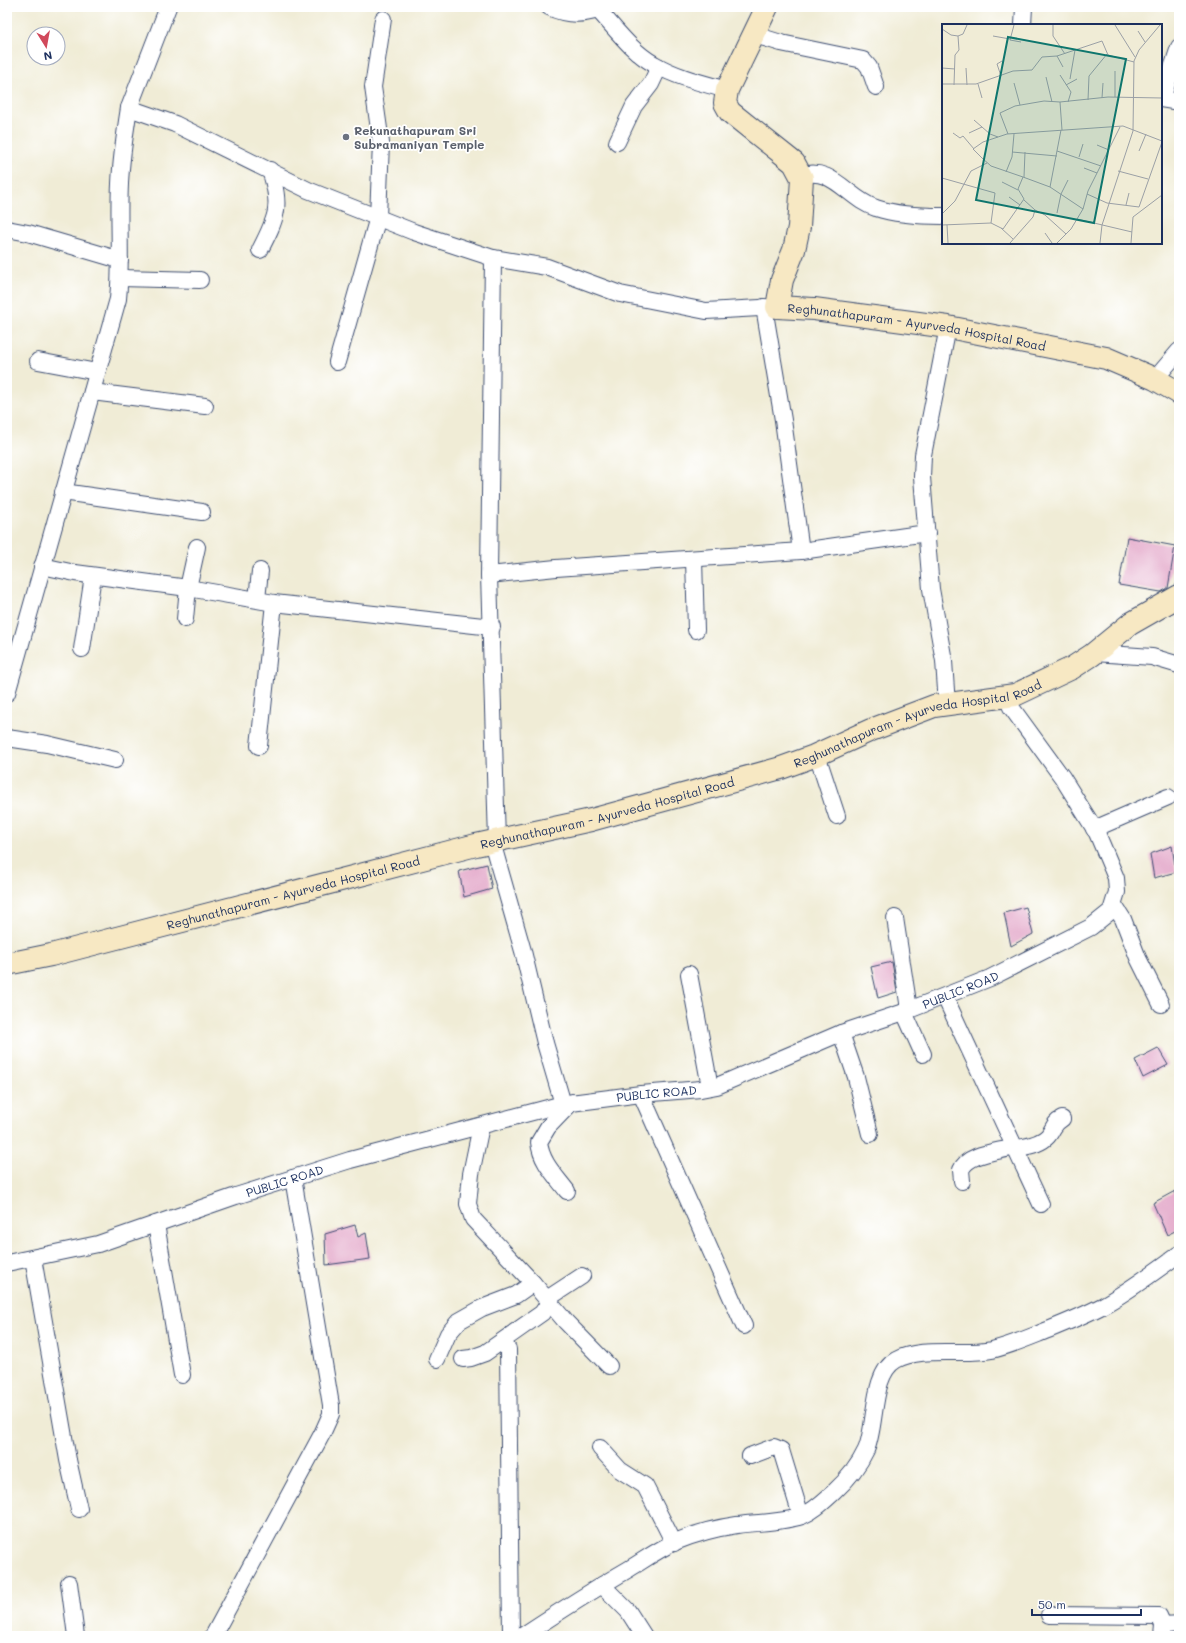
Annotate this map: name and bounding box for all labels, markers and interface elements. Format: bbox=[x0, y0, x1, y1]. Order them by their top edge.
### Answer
inset map bbox=[942, 24, 1162, 244]
north arrow bbox=[26, 26, 66, 66]
text: N bbox=[42, 48, 54, 64]
place label: Rekunathapuram Sri Subramaniyan Temple bbox=[354, 122, 484, 152]
marker: Rekunathapuram Sri Subramaniyan Temple bbox=[341, 132, 351, 142]
street label: Reghunathapuram - Ayurveda Hospital Road bbox=[787, 300, 1048, 354]
street label: Reghunathapuram - Ayurveda Hospital Road bbox=[791, 676, 1044, 771]
street label: Reghunathapuram - Ayurveda Hospital Road bbox=[479, 773, 736, 852]
street label: Reghunathapuram - Ayurveda Hospital Road bbox=[165, 852, 422, 933]
street label: PUBLIC ROAD bbox=[920, 967, 1001, 1012]
street label: PUBLIC ROAD bbox=[615, 1081, 697, 1105]
street label: PUBLIC ROAD bbox=[244, 1161, 325, 1200]
scale bar bbox=[1032, 1591, 1141, 1617]
text: 50 m bbox=[1038, 1596, 1066, 1612]

